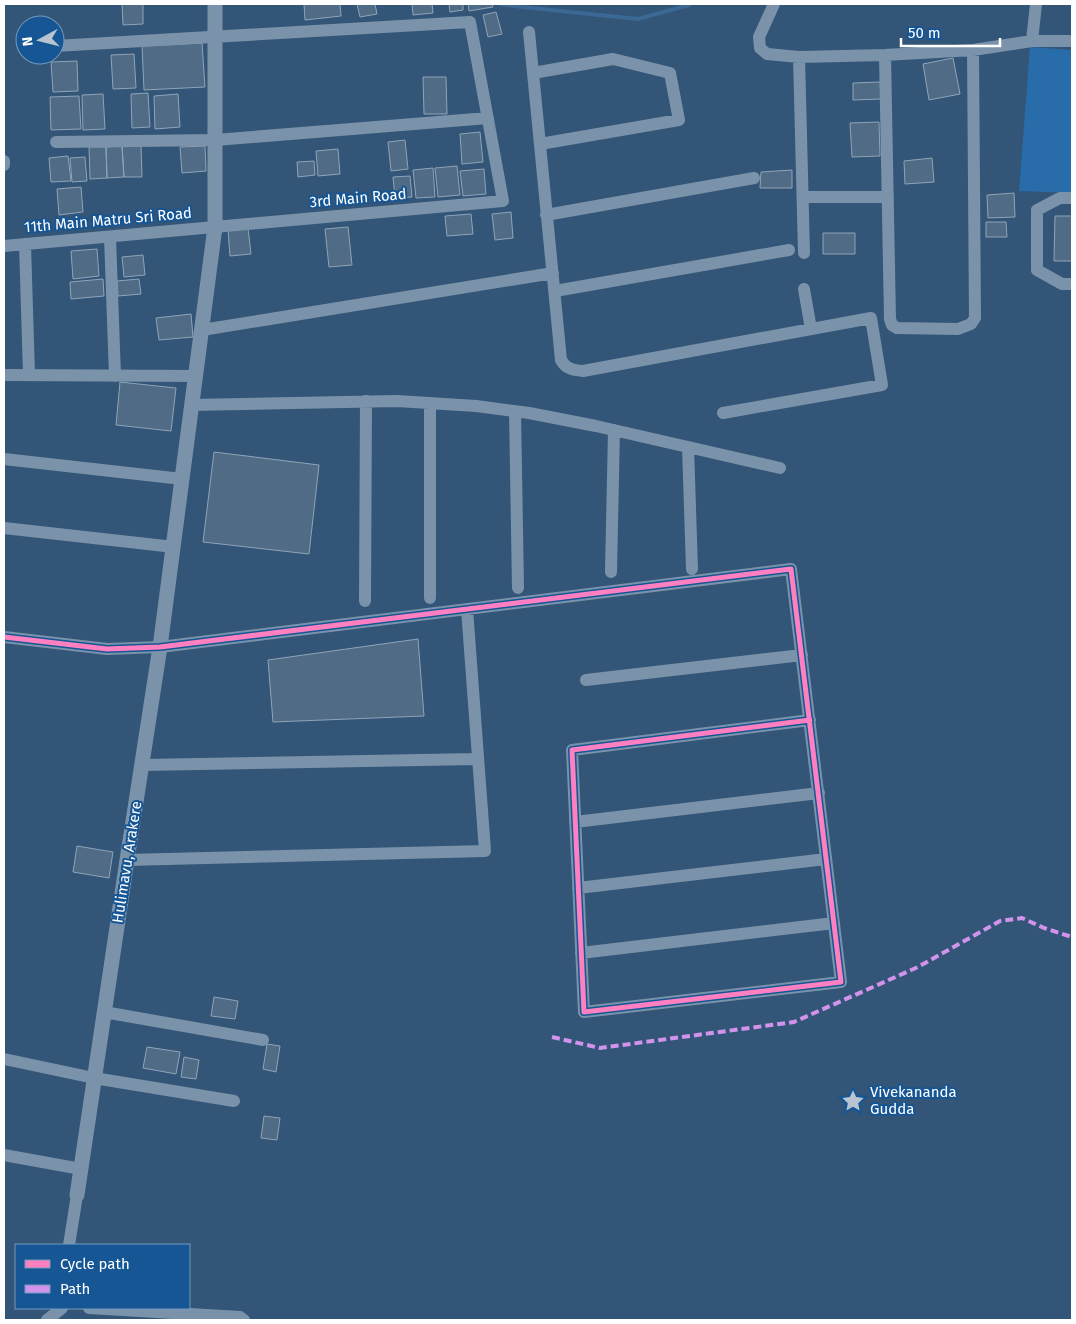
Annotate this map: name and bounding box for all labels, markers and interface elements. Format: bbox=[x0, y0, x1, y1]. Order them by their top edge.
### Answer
north arrow bbox=[15, 15, 65, 65]
scale bar bbox=[901, 15, 1000, 47]
text: 50 m bbox=[908, 24, 941, 42]
text: N bbox=[19, 36, 37, 47]
street label: 3rd Main Road bbox=[309, 185, 407, 211]
street label: 11th Main Matru Sri Road bbox=[23, 204, 193, 236]
street label: Hulimavu, Arakere bbox=[108, 800, 146, 924]
place label: Vivekananda Gudda bbox=[870, 1083, 957, 1118]
place icon: Vivekananda Gudda bbox=[840, 1088, 866, 1114]
legend bbox=[15, 1244, 190, 1309]
text: Cycle path bbox=[60, 1255, 130, 1273]
text: Path bbox=[60, 1280, 90, 1298]

